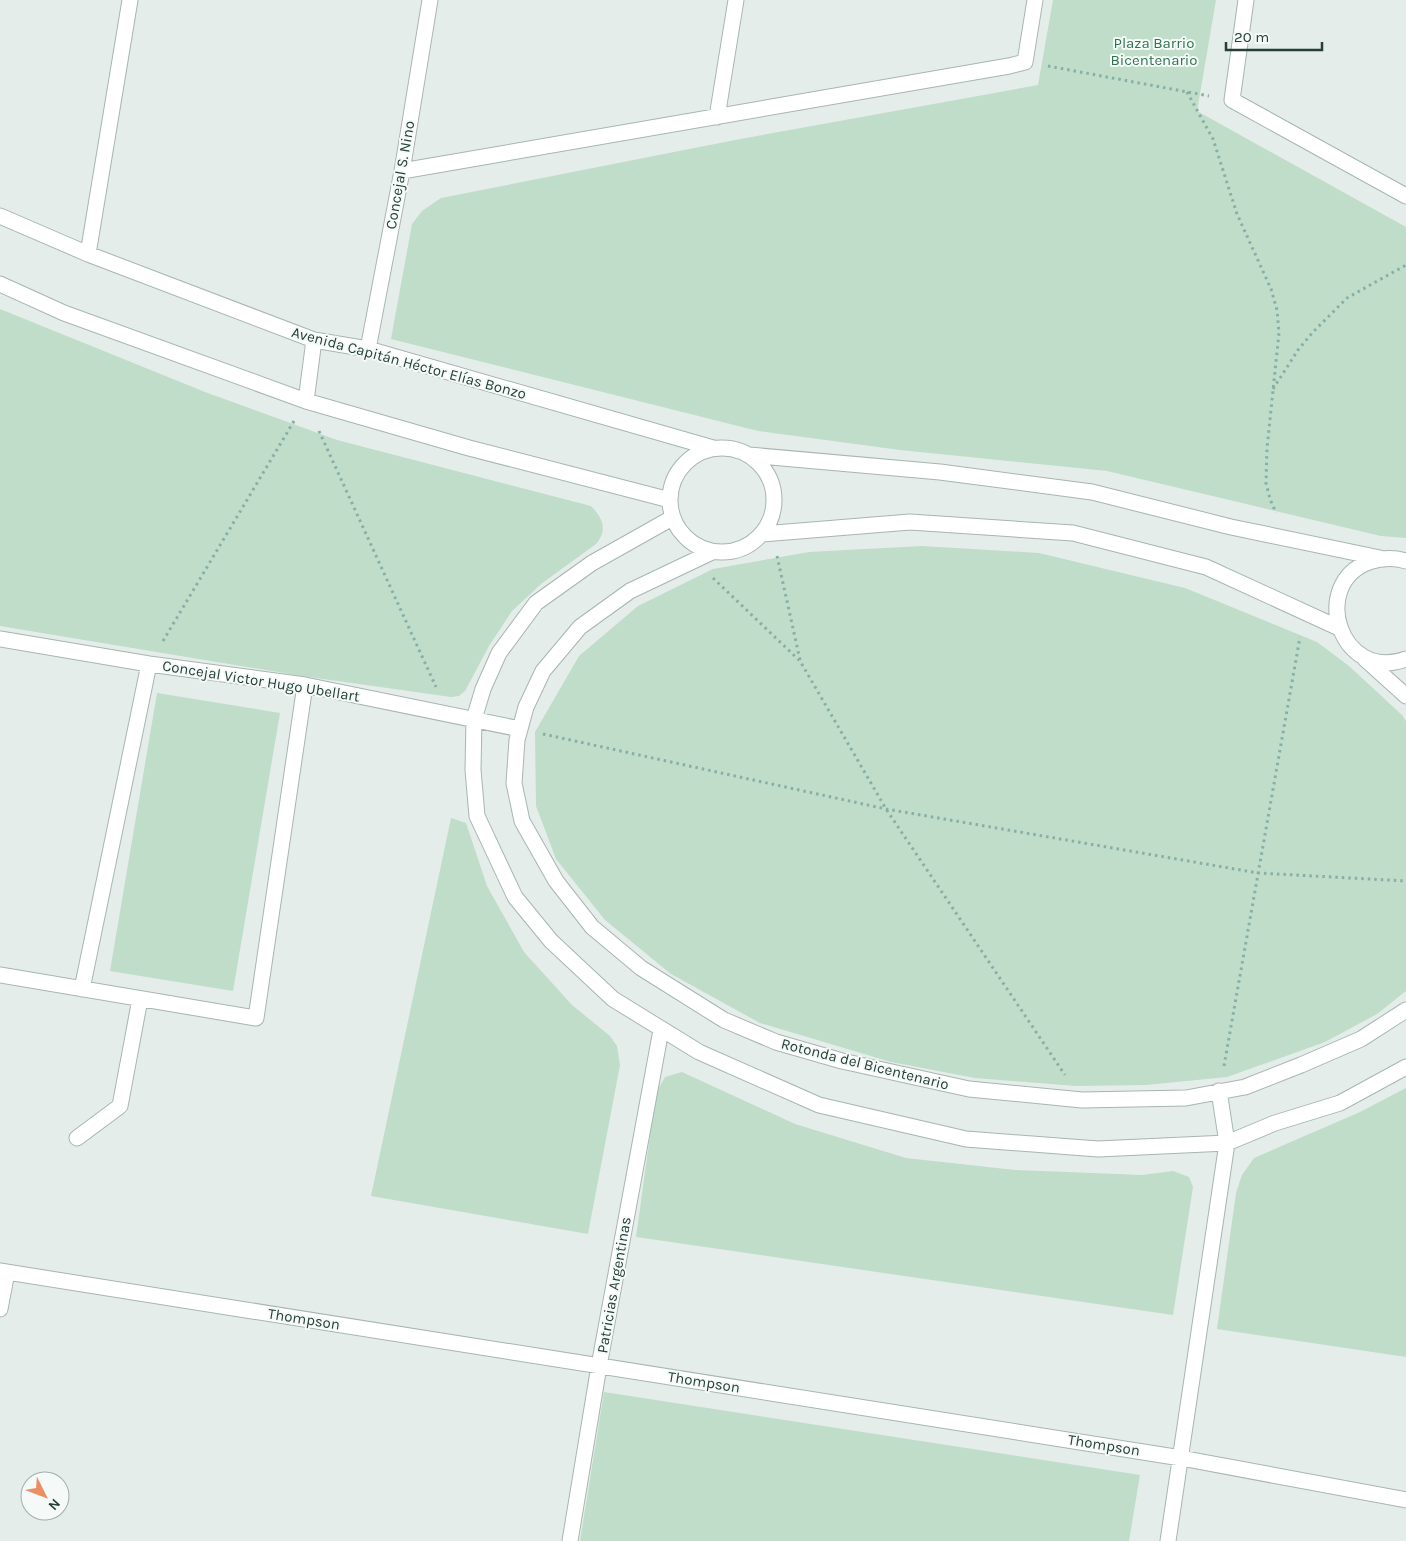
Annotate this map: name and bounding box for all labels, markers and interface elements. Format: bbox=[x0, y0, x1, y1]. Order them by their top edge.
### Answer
scale bar bbox=[1226, 20, 1322, 52]
text: 20 m bbox=[1234, 28, 1269, 46]
park label: Plaza Barrio Bicentenario bbox=[1110, 34, 1198, 69]
street label: Concejal S. Nino bbox=[382, 119, 418, 231]
street label: Avenida Capitán Héctor Elías Bonzo bbox=[290, 323, 528, 403]
street label: Concejal Victor Hugo Ubellart bbox=[161, 657, 361, 706]
street label: Rotonda del Bicentenario bbox=[779, 1034, 951, 1094]
street label: Patricias Argentinas bbox=[593, 1215, 635, 1355]
street label: Thompson bbox=[267, 1304, 341, 1334]
street label: Thompson bbox=[667, 1367, 741, 1397]
street label: Thompson bbox=[1067, 1430, 1141, 1460]
north arrow bbox=[20, 1471, 70, 1521]
text: N bbox=[45, 1495, 64, 1514]

